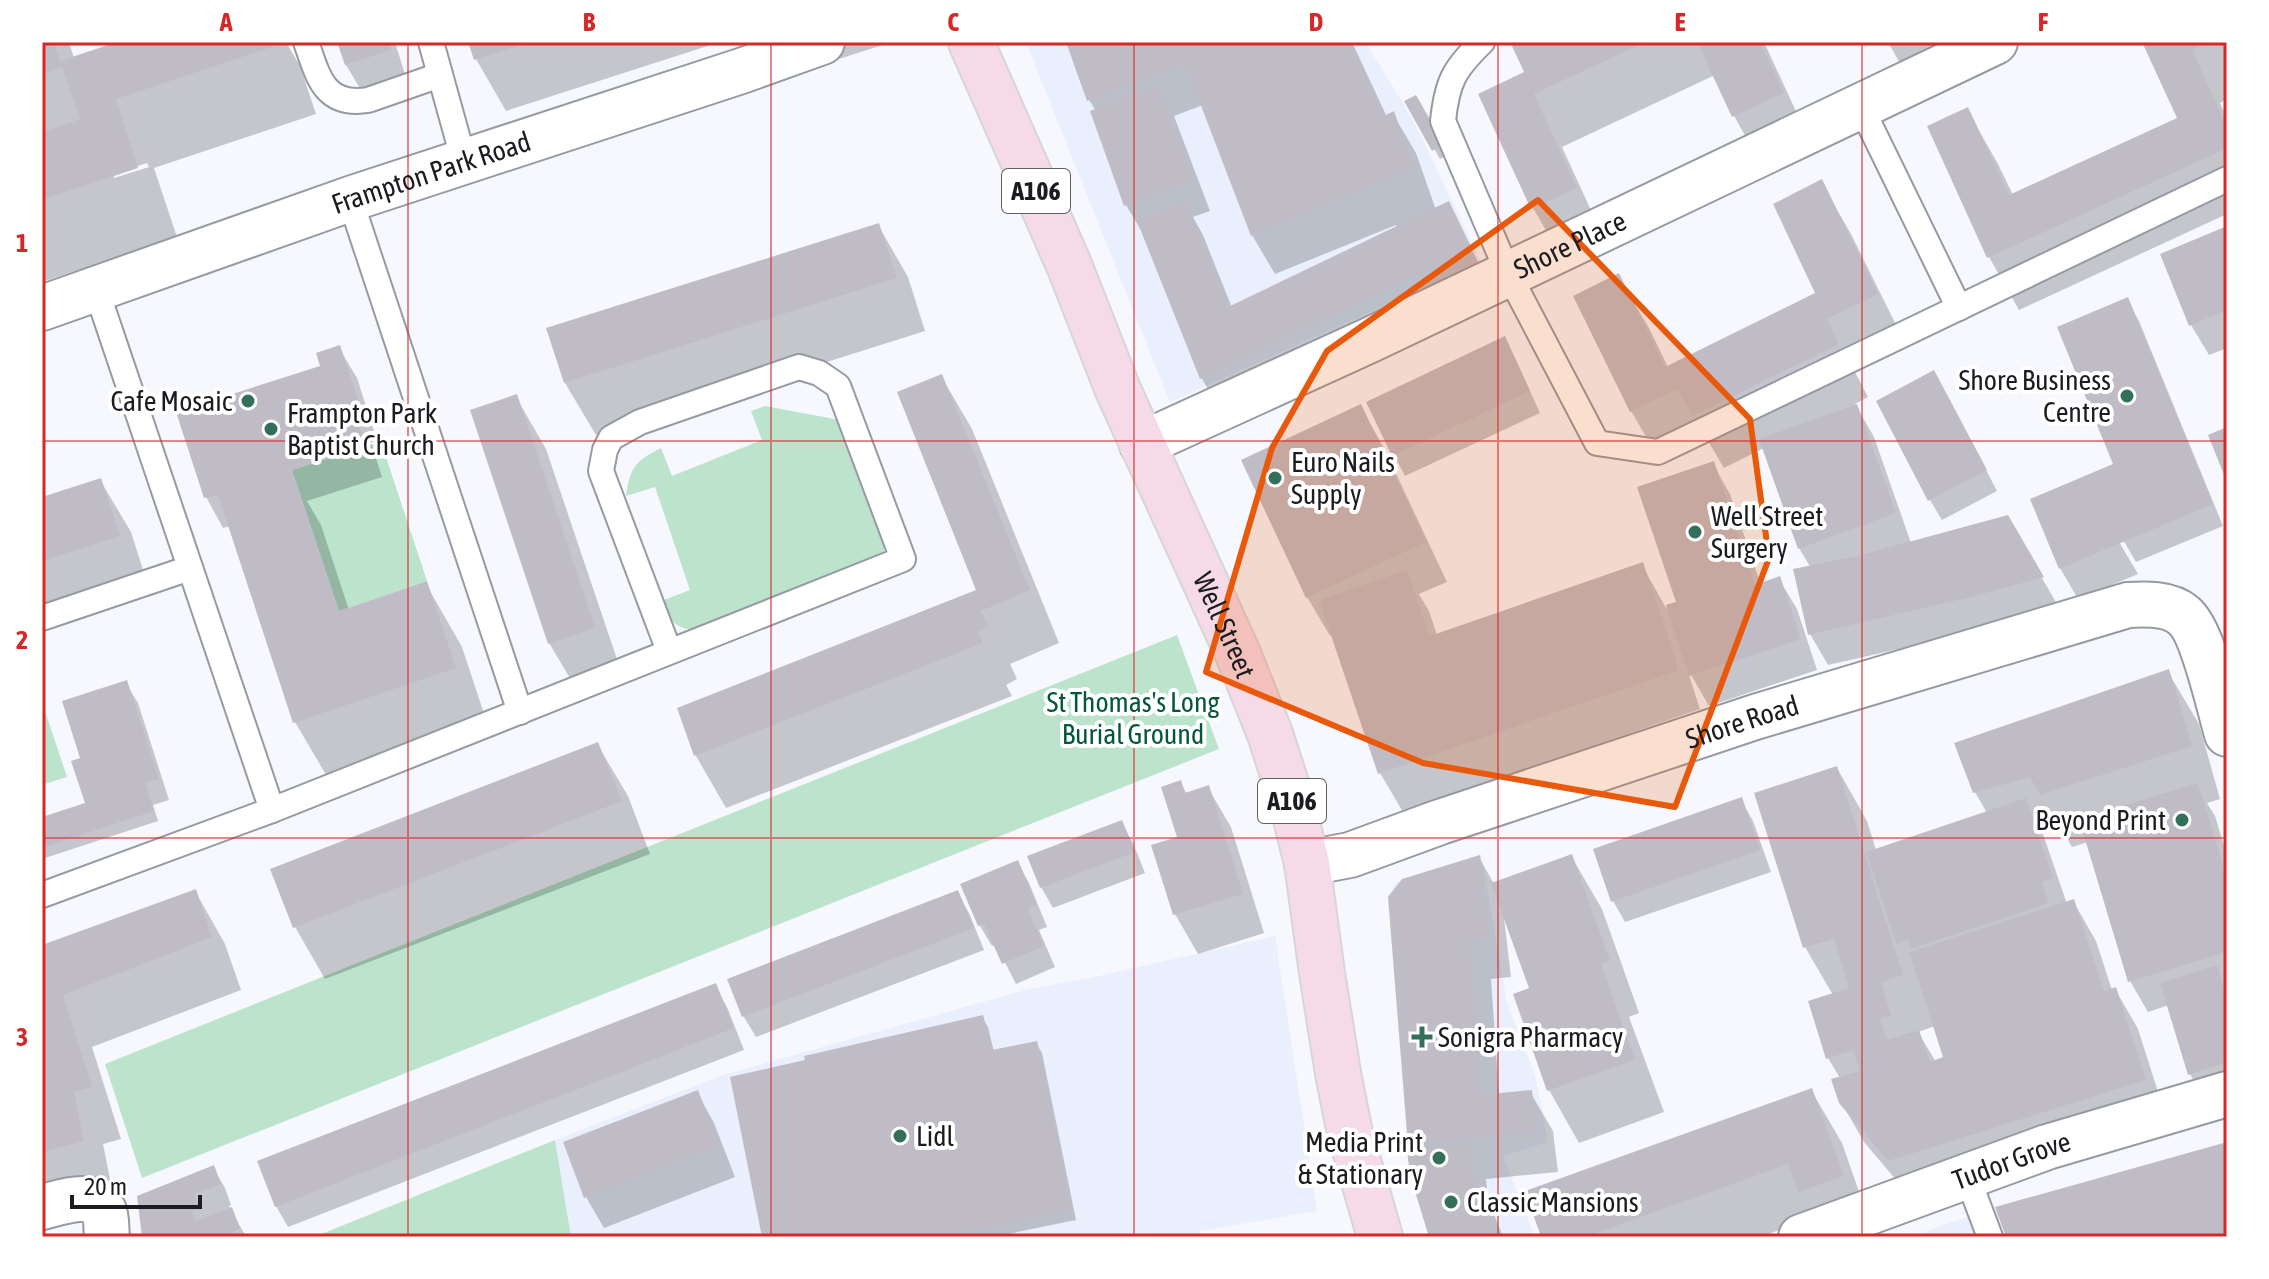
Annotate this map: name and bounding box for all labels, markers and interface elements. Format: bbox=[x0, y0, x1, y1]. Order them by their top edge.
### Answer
text: A bbox=[219, 7, 233, 37]
text: B bbox=[583, 7, 596, 37]
text: C bbox=[947, 7, 959, 37]
text: D bbox=[1309, 7, 1323, 37]
text: E bbox=[1674, 7, 1686, 37]
text: F bbox=[2038, 7, 2049, 37]
street label: Frampton Park Road bbox=[327, 125, 535, 220]
road number: A106 bbox=[1002, 169, 1070, 213]
street label: Shore Place bbox=[1509, 204, 1631, 285]
text: 1 bbox=[16, 228, 28, 258]
place label: Shore Business Centre bbox=[1959, 364, 2111, 428]
place label: Cafe Mosaic bbox=[110, 385, 233, 417]
marker: Shore Business Centre bbox=[2118, 387, 2136, 405]
marker: Cafe Mosaic bbox=[239, 392, 257, 410]
place label: Frampton Park Baptist Church bbox=[287, 397, 437, 461]
marker: Frampton Park Baptist Church bbox=[262, 420, 280, 438]
place label: Euro Nails Supply bbox=[1291, 446, 1395, 510]
marker: Euro Nails Supply bbox=[1266, 469, 1284, 487]
place label: Well Street Surgery bbox=[1711, 500, 1823, 564]
marker: Well Street Surgery bbox=[1686, 523, 1704, 541]
street label: Well Street bbox=[1187, 567, 1262, 683]
text: 2 bbox=[16, 625, 28, 655]
park label: St Thomas's Long Burial Ground bbox=[1046, 686, 1220, 750]
street label: Shore Road bbox=[1682, 689, 1803, 755]
road number: A106 bbox=[1258, 779, 1326, 823]
place label: Beyond Print bbox=[2035, 804, 2166, 836]
marker: Beyond Print bbox=[2173, 811, 2191, 829]
place label: Sonigra Pharmacy bbox=[1438, 1021, 1623, 1053]
text: 3 bbox=[16, 1022, 28, 1052]
marker: Sonigra Pharmacy bbox=[1413, 1028, 1431, 1046]
place label: Lidl bbox=[916, 1120, 955, 1152]
street label: Tudor Grove bbox=[1948, 1125, 2074, 1196]
place label: Media Print & Stationary bbox=[1298, 1126, 1423, 1190]
marker: Lidl bbox=[891, 1127, 909, 1145]
marker: Media Print & Stationary bbox=[1430, 1149, 1448, 1167]
scale bar bbox=[72, 1159, 200, 1209]
text: 20 m bbox=[84, 1173, 127, 1200]
place label: Classic Mansions bbox=[1467, 1186, 1639, 1218]
marker: Classic Mansions bbox=[1442, 1193, 1460, 1211]

